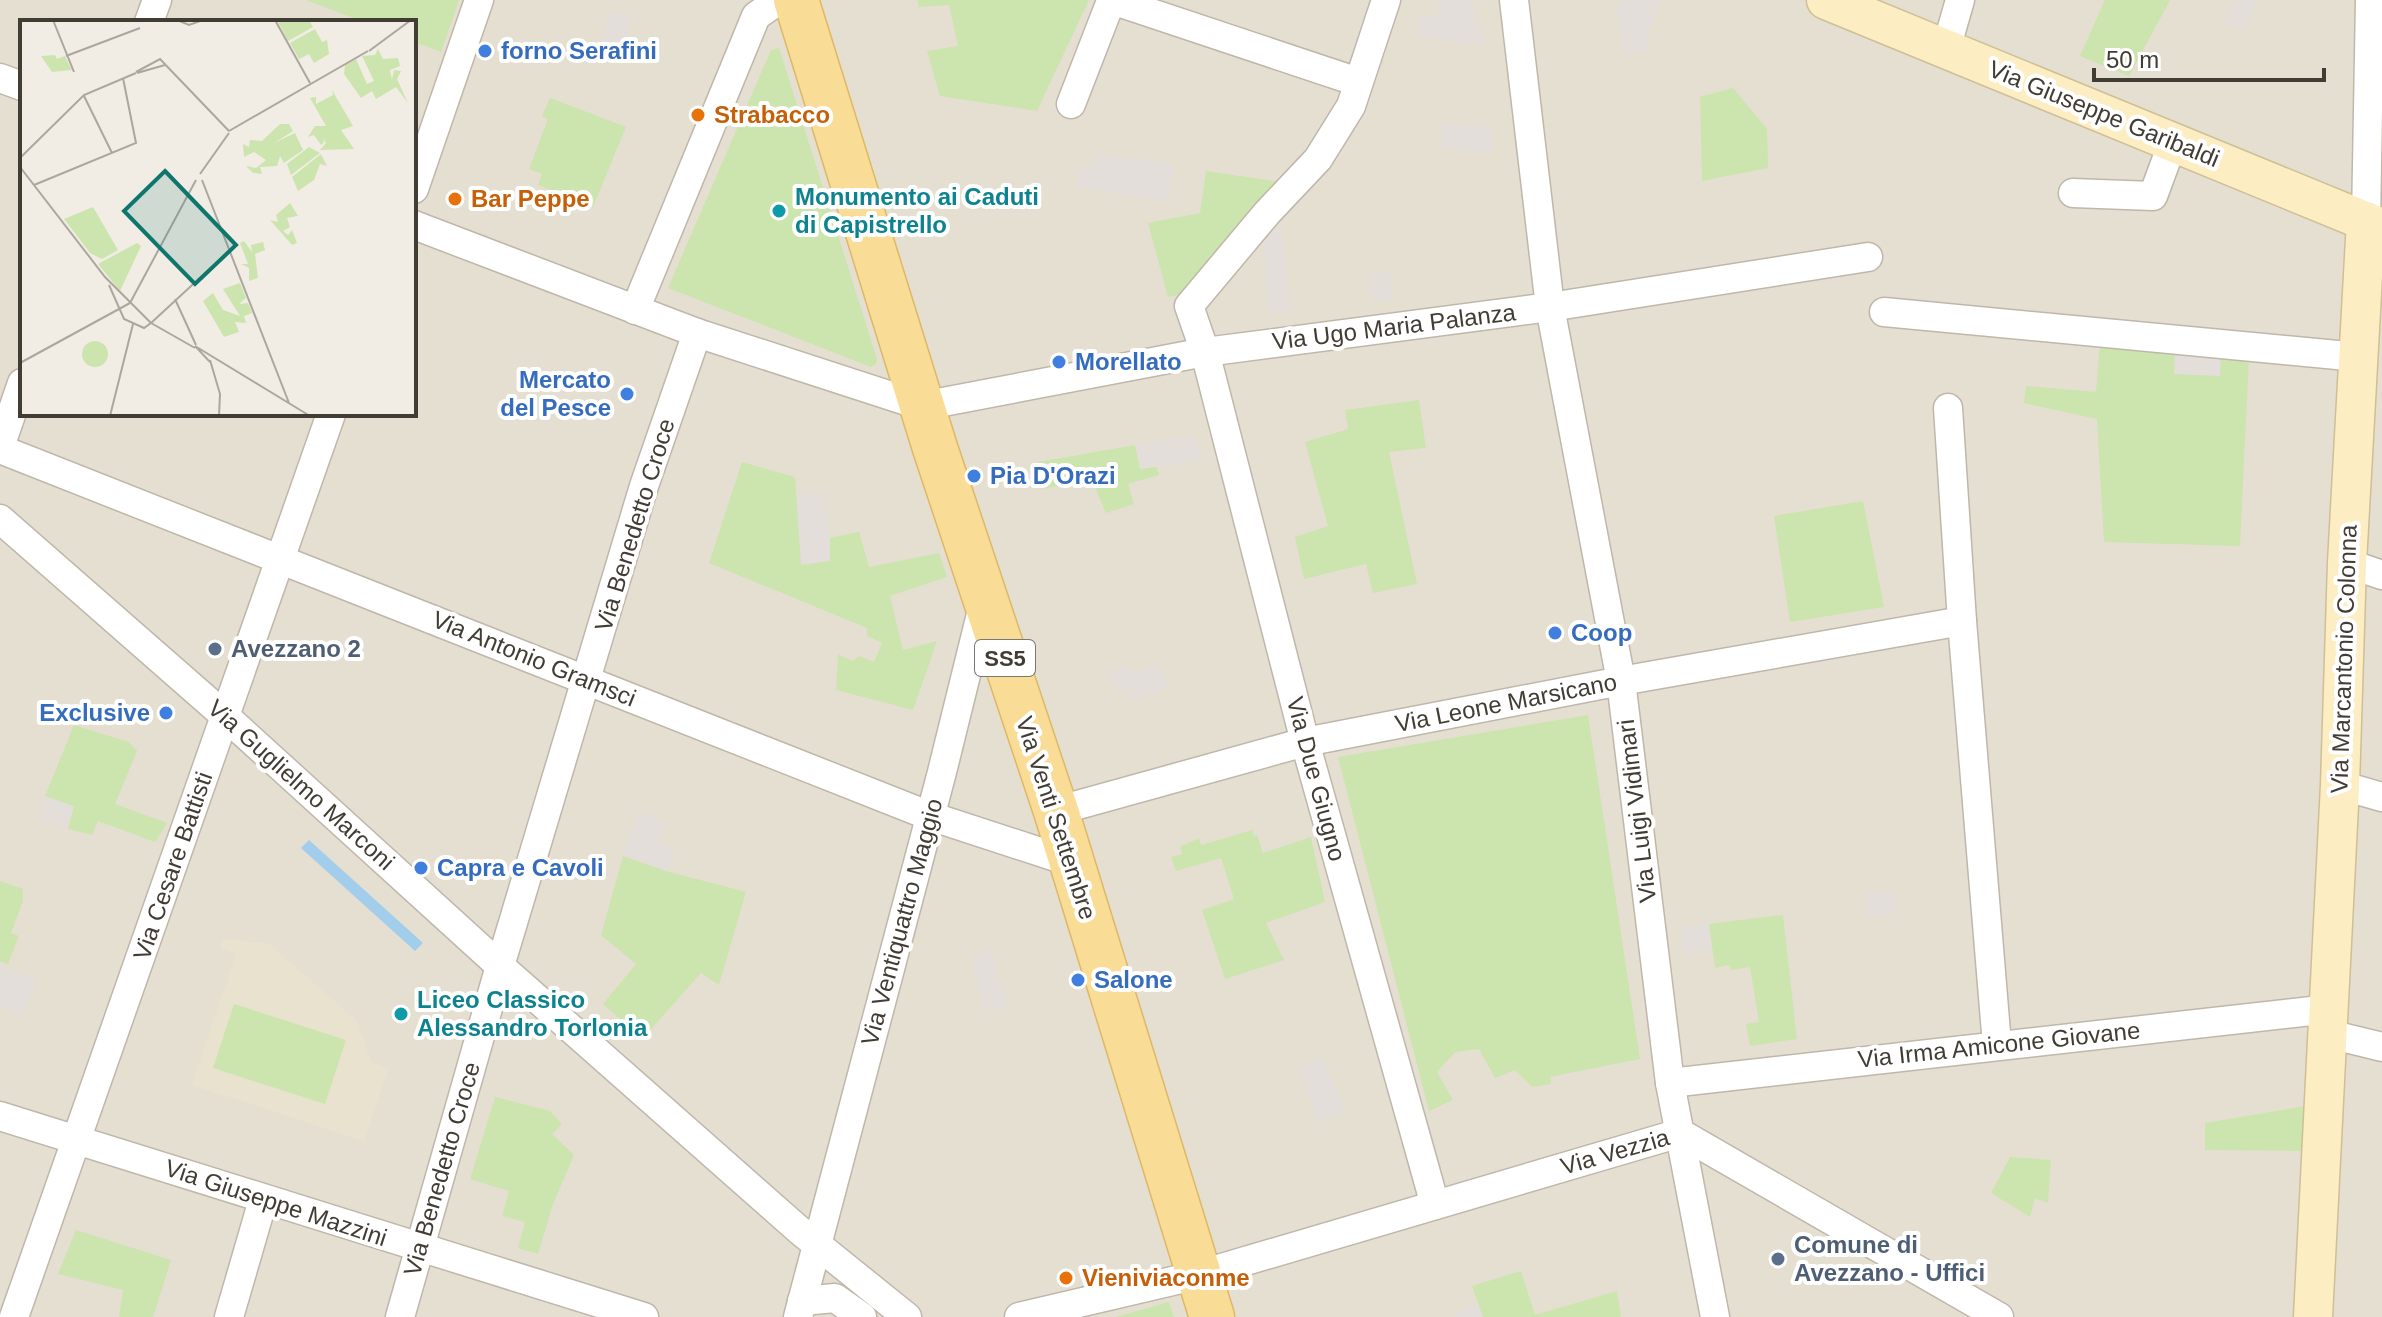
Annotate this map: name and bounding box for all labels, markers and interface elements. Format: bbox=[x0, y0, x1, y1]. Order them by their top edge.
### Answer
inset map bbox=[20, 20, 416, 416]
scale bar bbox=[2094, 32, 2324, 82]
place label: forno Serafini bbox=[501, 37, 657, 64]
marker: forno Serafini bbox=[476, 42, 494, 60]
text: 50 m bbox=[2106, 46, 2159, 73]
street label: Via Giuseppe Garibaldi bbox=[1985, 55, 2223, 172]
place label: Strabacco bbox=[714, 101, 830, 128]
marker: Strabacco bbox=[689, 106, 707, 124]
place label: Monumento ai Caduti di Capistrello bbox=[795, 183, 1039, 238]
place label: Bar Peppe bbox=[471, 185, 590, 212]
marker: Bar Peppe bbox=[446, 190, 464, 208]
marker: Monumento ai Caduti di Capistrello bbox=[770, 202, 788, 220]
street label: Via Ugo Maria Palanza bbox=[1271, 298, 1518, 355]
place label: Morellato bbox=[1075, 348, 1182, 375]
marker: Morellato bbox=[1050, 353, 1068, 371]
place label: Mercato del Pesce bbox=[500, 366, 611, 421]
marker: Mercato del Pesce bbox=[618, 385, 636, 403]
street label: Via Benedetto Croce bbox=[589, 415, 680, 634]
place label: Pia D'Orazi bbox=[990, 462, 1116, 489]
marker: Pia D'Orazi bbox=[965, 467, 983, 485]
street label: Via Marcantonio Colonna bbox=[2325, 523, 2362, 794]
street label: Via Antonio Gramsci bbox=[429, 605, 640, 712]
place label: Coop bbox=[1571, 619, 1632, 646]
marker: Coop bbox=[1546, 624, 1564, 642]
place label: Avezzano 2 bbox=[231, 635, 361, 662]
marker: Avezzano 2 bbox=[206, 640, 224, 658]
road number: SS5 bbox=[975, 640, 1035, 676]
street label: Via Leone Marsicano bbox=[1393, 668, 1619, 737]
street label: Via Guglielmo Marconi bbox=[203, 694, 400, 875]
street label: Via Due Giugno bbox=[1282, 694, 1351, 864]
place label: Exclusive bbox=[39, 699, 150, 726]
marker: Exclusive bbox=[157, 704, 175, 722]
street label: Via Venti Settembre bbox=[1011, 713, 1102, 923]
street label: Via Luigi Vidimari bbox=[1612, 718, 1661, 904]
street label: Via Cesare Battisti bbox=[128, 768, 217, 963]
street label: Via Ventiquattro Maggio bbox=[856, 796, 947, 1048]
place label: Capra e Cavoli bbox=[437, 854, 604, 881]
marker: Capra e Cavoli bbox=[412, 859, 430, 877]
place label: Salone bbox=[1094, 966, 1173, 993]
marker: Salone bbox=[1069, 971, 1087, 989]
place label: Liceo Classico Alessandro Torlonia bbox=[417, 986, 648, 1041]
marker: Liceo Classico Alessandro Torlonia bbox=[392, 1005, 410, 1023]
street label: Via Irma Amicone Giovane bbox=[1856, 1016, 2141, 1073]
street label: Via Benedetto Croce bbox=[398, 1059, 485, 1279]
street label: Via Vezzia bbox=[1557, 1123, 1673, 1180]
street label: Via Giuseppe Mazzini bbox=[162, 1154, 391, 1251]
place label: Comune di Avezzano - Uffici bbox=[1794, 1231, 1985, 1286]
marker: Comune di Avezzano - Uffici bbox=[1769, 1250, 1787, 1268]
place label: Vieniviaconme bbox=[1082, 1264, 1250, 1291]
marker: Vieniviaconme bbox=[1057, 1269, 1075, 1287]

